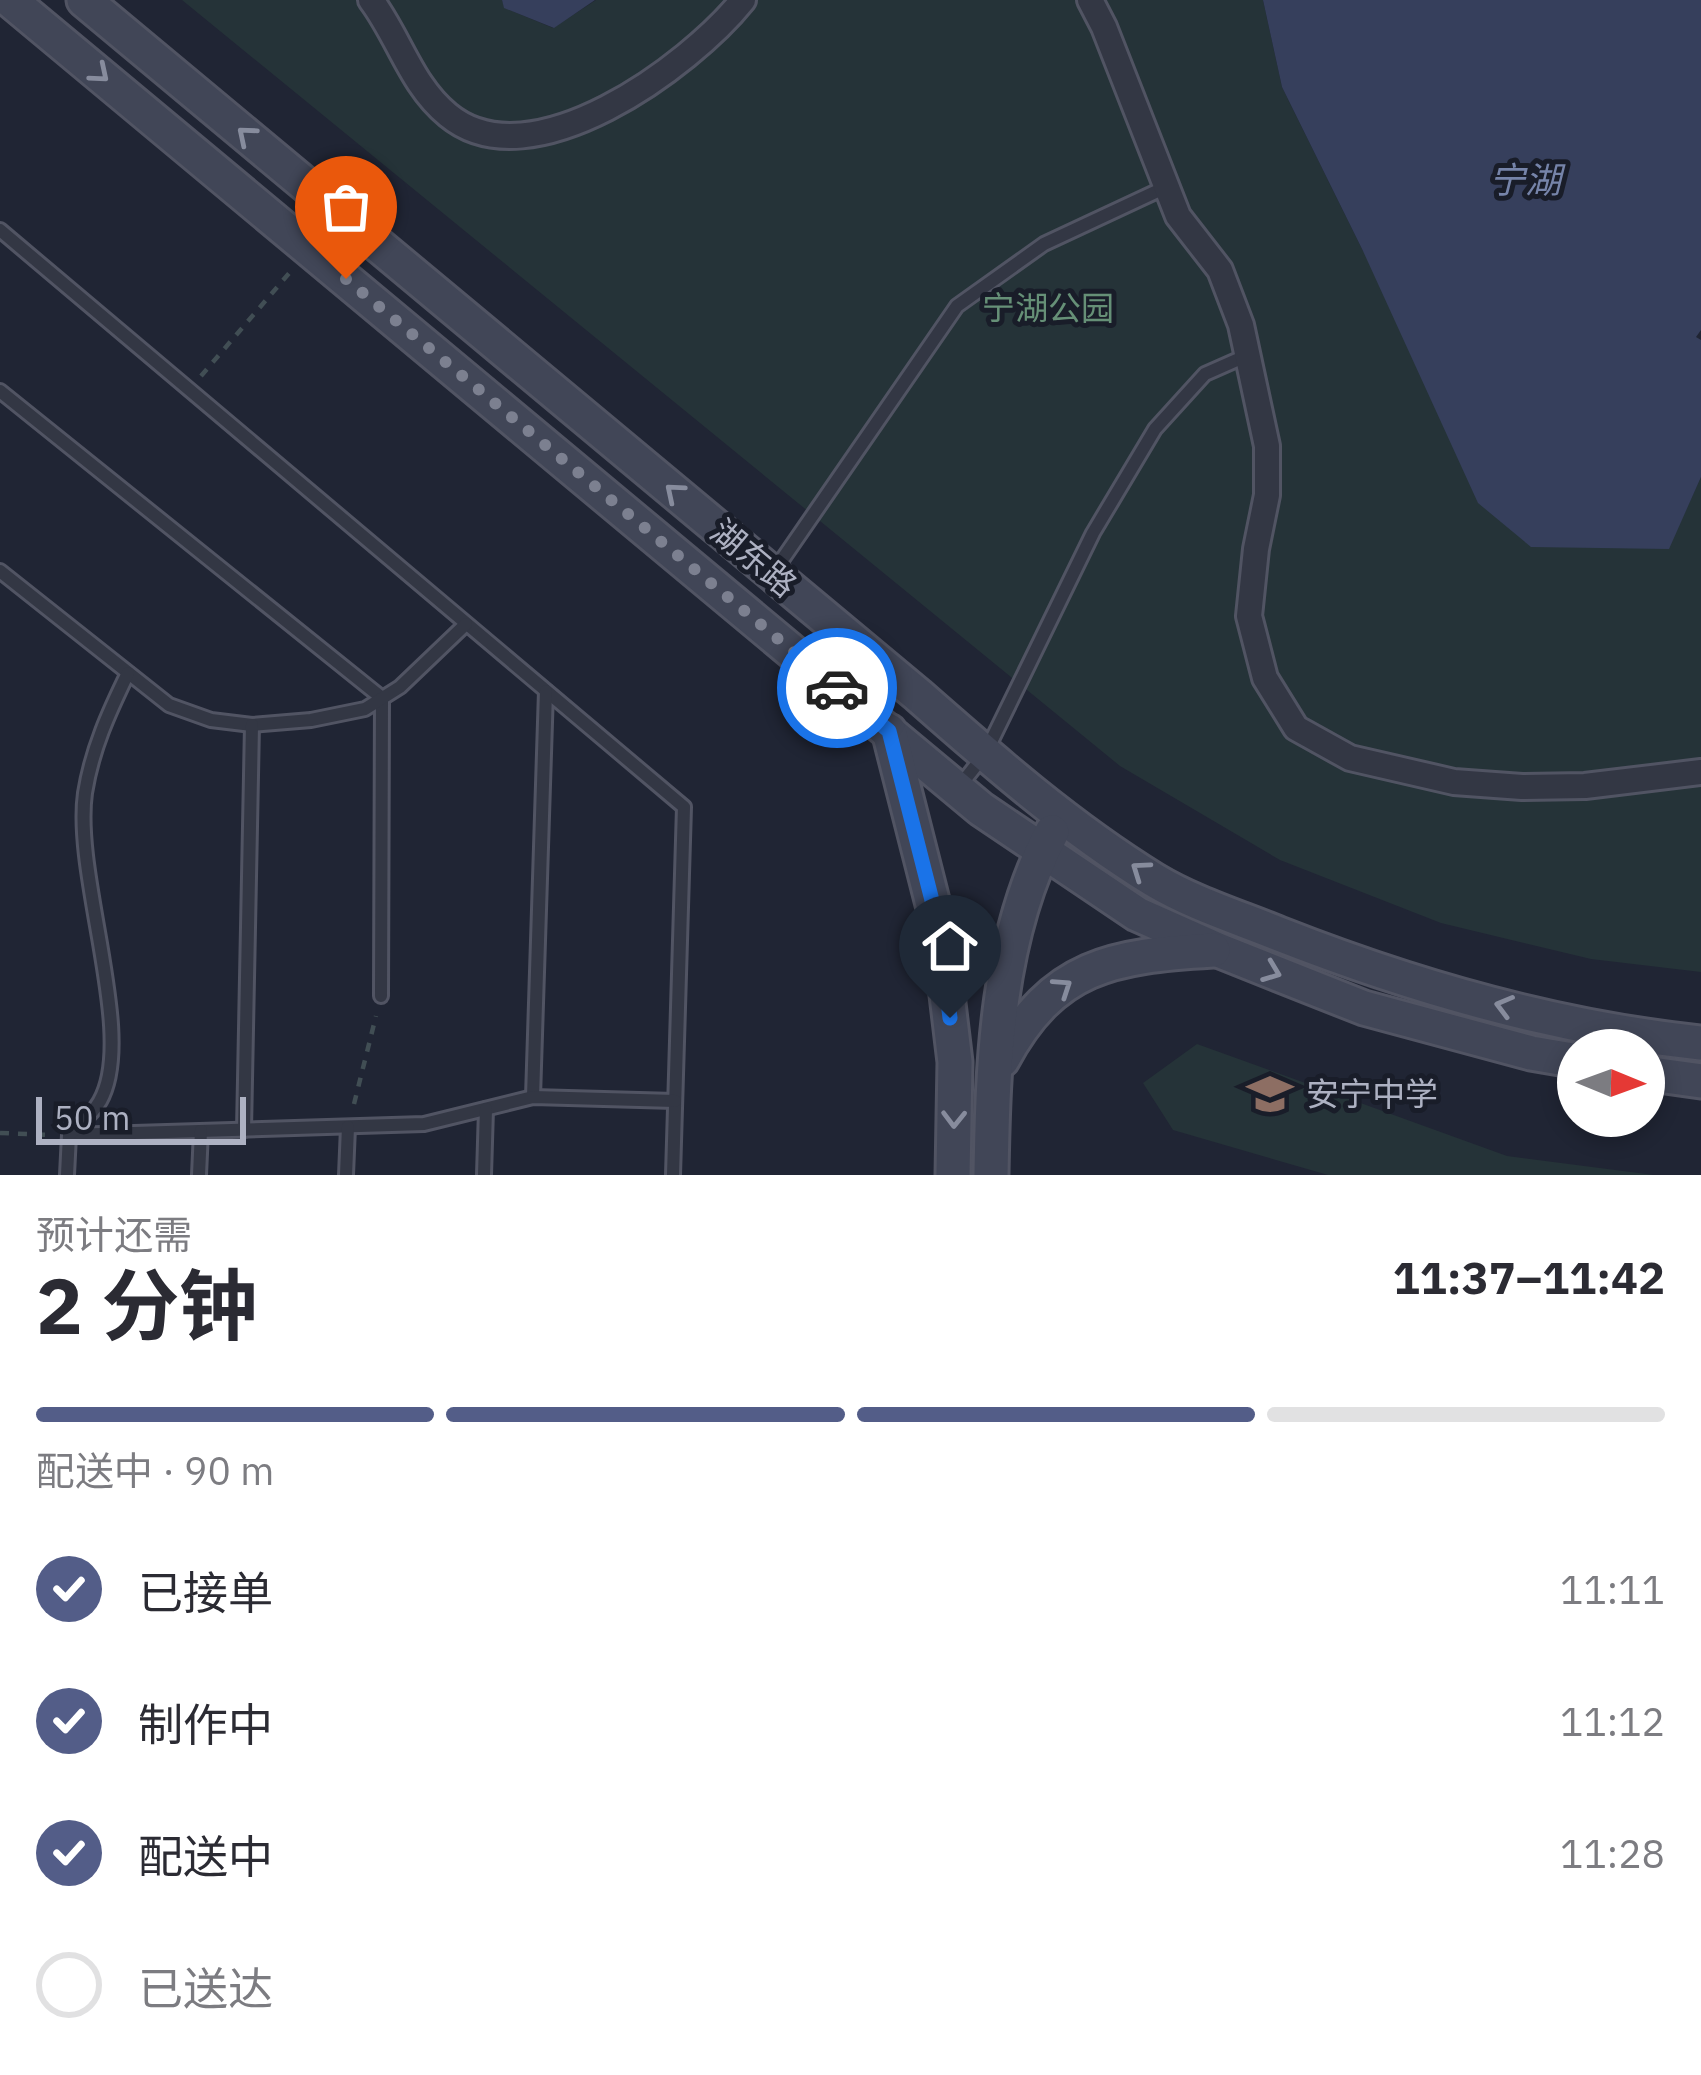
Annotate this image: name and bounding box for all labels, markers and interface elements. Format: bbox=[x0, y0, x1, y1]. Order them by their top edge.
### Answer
one-way arrow bbox=[86, 60, 108, 82]
one-way arrow bbox=[238, 127, 260, 149]
pin bbox=[295, 156, 397, 279]
water label: 宁湖 bbox=[1489, 156, 1566, 203]
icon: bag bbox=[313, 174, 379, 240]
park label: 宁湖公园 bbox=[982, 286, 1114, 329]
one-way arrow bbox=[666, 485, 688, 506]
street label: 湖东路 bbox=[703, 509, 806, 606]
courier bbox=[777, 628, 897, 748]
icon: car bbox=[804, 655, 870, 721]
one-way arrow bbox=[1131, 862, 1153, 884]
pin bbox=[899, 895, 1001, 1018]
icon: home bbox=[917, 913, 983, 979]
one-way arrow bbox=[1261, 957, 1282, 982]
one-way arrow bbox=[1050, 979, 1072, 1001]
one-way arrow bbox=[1494, 996, 1514, 1021]
north arrow bbox=[1557, 1029, 1665, 1137]
map controls bbox=[1557, 1029, 1665, 1137]
school or university icon: 安宁中学 bbox=[1245, 1069, 1295, 1119]
place label: 安宁中学 bbox=[1306, 1072, 1438, 1115]
scale bar bbox=[36, 1091, 246, 1144]
text: 50 m bbox=[54, 1096, 130, 1139]
one-way arrow bbox=[942, 1110, 968, 1129]
text: 预计还需 bbox=[36, 1209, 192, 1260]
text: 11:37–11:42 bbox=[1393, 1248, 1665, 1306]
text: 2 分钟 bbox=[36, 1254, 257, 1355]
text: 配送中 · 90 m bbox=[36, 1445, 274, 1496]
icon: check bbox=[36, 1556, 102, 1622]
text: 已接单 bbox=[138, 1563, 273, 1621]
text: 11:11 bbox=[1560, 1564, 1665, 1615]
icon: check bbox=[36, 1688, 102, 1754]
text: 制作中 bbox=[138, 1695, 273, 1753]
text: 11:12 bbox=[1560, 1696, 1665, 1747]
icon: check bbox=[36, 1820, 102, 1886]
text: 配送中 bbox=[138, 1827, 273, 1885]
text: 11:28 bbox=[1560, 1828, 1665, 1879]
text: 已送达 bbox=[138, 1959, 273, 2017]

